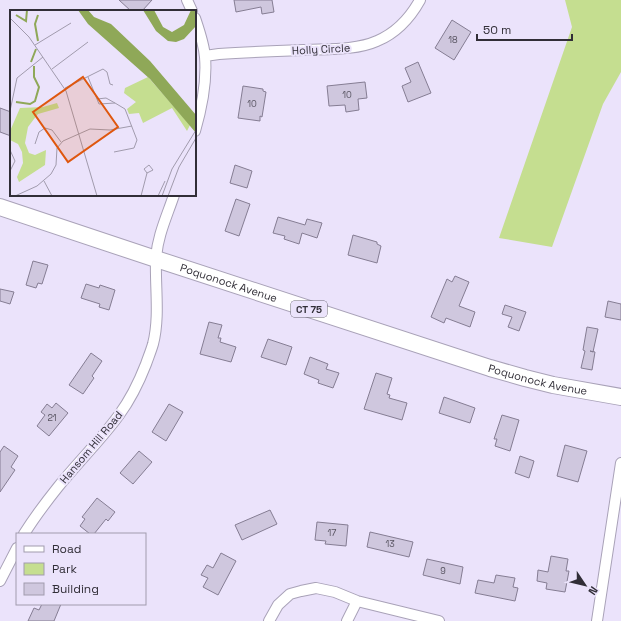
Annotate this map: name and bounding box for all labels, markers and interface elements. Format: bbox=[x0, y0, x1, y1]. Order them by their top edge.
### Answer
inset map bbox=[10, 10, 196, 196]
scale bar bbox=[477, 16, 572, 42]
text: 50 m bbox=[483, 22, 511, 38]
house number: 18 bbox=[448, 34, 458, 46]
street label: Holly Circle bbox=[291, 40, 351, 58]
house number: 10 bbox=[342, 89, 352, 101]
house number: 10 bbox=[247, 98, 257, 110]
street label: Poquonock Avenue bbox=[178, 260, 279, 305]
road number: CT 75 bbox=[291, 301, 327, 317]
street label: Poquonock Avenue bbox=[487, 361, 588, 398]
street label: Hansom Hill Road bbox=[57, 408, 125, 486]
house number: 21 bbox=[47, 412, 57, 424]
house number: 17 bbox=[328, 527, 336, 539]
legend bbox=[16, 533, 146, 605]
house number: 13 bbox=[385, 538, 395, 550]
text: Road bbox=[52, 541, 81, 557]
text: Park bbox=[52, 561, 77, 577]
house number: 9 bbox=[440, 565, 446, 577]
north arrow bbox=[565, 565, 605, 605]
text: Building bbox=[52, 581, 99, 597]
text: N bbox=[585, 584, 601, 598]

